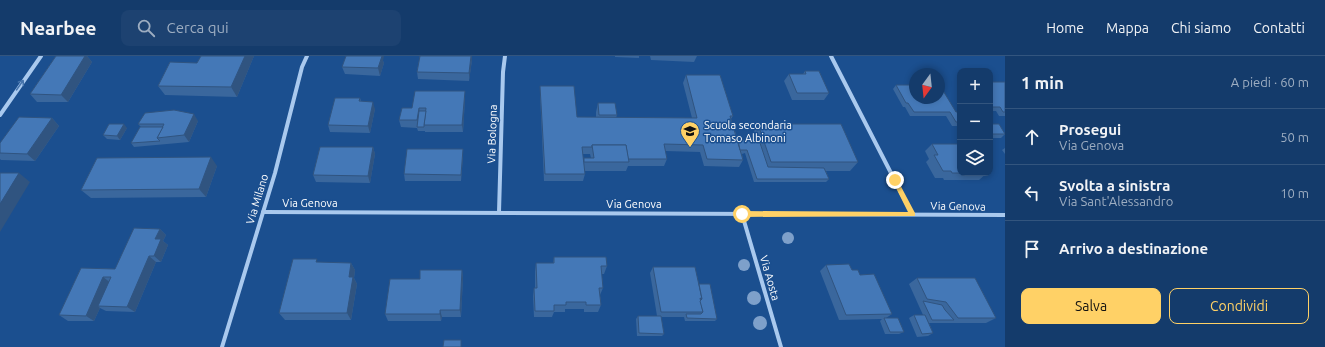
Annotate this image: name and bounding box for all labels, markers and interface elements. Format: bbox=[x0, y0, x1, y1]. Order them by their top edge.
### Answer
search box bbox=[121, 10, 401, 46]
text: Nearbee bbox=[20, 17, 97, 39]
icon: search bbox=[135, 17, 157, 39]
text: Cerca qui bbox=[167, 19, 229, 36]
text: Home bbox=[1046, 20, 1084, 36]
text: Mappa bbox=[1106, 20, 1149, 36]
text: Chi siamo bbox=[1171, 20, 1231, 36]
text: Contatti bbox=[1253, 20, 1305, 36]
north arrow bbox=[909, 68, 945, 104]
map controls bbox=[957, 68, 993, 176]
button: + bbox=[957, 68, 993, 104]
text: 1 min bbox=[1021, 73, 1064, 92]
text: A piedi · 60 m bbox=[1231, 75, 1309, 89]
one-way arrow bbox=[16, 80, 24, 91]
street label: Via Bologna bbox=[485, 104, 499, 164]
button: − bbox=[957, 104, 993, 140]
place label: Scuola secondaria Tomaso Albinoni bbox=[704, 119, 792, 144]
school or university icon: Scuola secondaria Tomaso Albinoni bbox=[679, 120, 701, 148]
text: Prosegui bbox=[1059, 121, 1121, 138]
icon: ahead bbox=[1021, 126, 1043, 148]
text: 50 m bbox=[1280, 130, 1309, 144]
text: Via Genova bbox=[1059, 138, 1124, 152]
button: layers bbox=[957, 140, 993, 176]
route end bbox=[886, 171, 904, 189]
street label: Via Milano bbox=[244, 173, 270, 225]
text: Svolta a sinistra bbox=[1059, 177, 1170, 194]
icon: left bbox=[1021, 182, 1043, 204]
text: 10 m bbox=[1280, 186, 1309, 200]
text: Via Sant'Alessandro bbox=[1059, 194, 1173, 208]
street label: Via Genova bbox=[282, 197, 338, 209]
street label: Via Genova bbox=[606, 198, 662, 210]
street label: Via Genova bbox=[930, 200, 986, 212]
route start bbox=[733, 205, 751, 223]
icon: arrive bbox=[1021, 238, 1043, 260]
text: Arrivo a destinazione bbox=[1059, 240, 1208, 257]
street label: Via Aosta bbox=[758, 254, 782, 302]
button: Salva bbox=[1021, 288, 1161, 324]
button: Condividi bbox=[1169, 288, 1309, 324]

